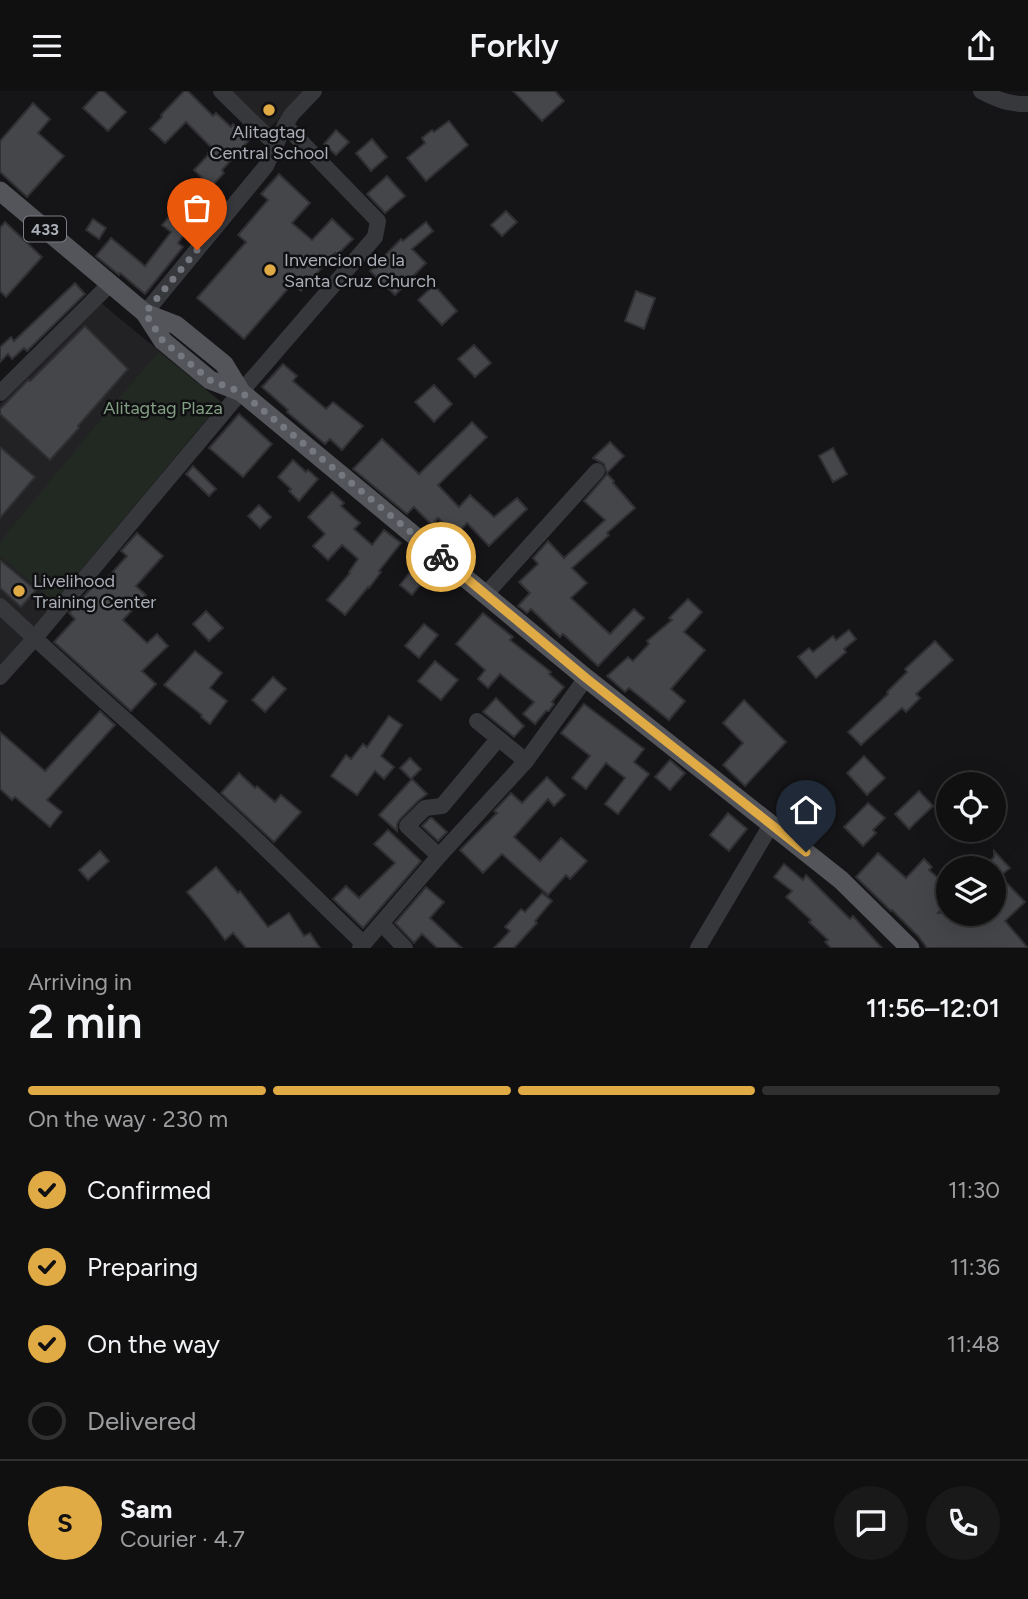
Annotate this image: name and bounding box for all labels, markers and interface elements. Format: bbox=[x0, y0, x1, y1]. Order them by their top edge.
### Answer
icon: menu bbox=[28, 27, 66, 65]
text: Forkly bbox=[469, 27, 559, 65]
icon: share bbox=[962, 27, 1000, 65]
marker: Alitagtag Central School bbox=[261, 102, 277, 118]
place label: Alitagtag Central School bbox=[210, 121, 329, 164]
pin bbox=[167, 178, 227, 250]
icon: bag bbox=[178, 189, 216, 227]
road number: 433 bbox=[24, 217, 66, 241]
place label: Invencion de la Santa Cruz Church bbox=[284, 249, 436, 292]
marker: Invencion de la Santa Cruz Church bbox=[262, 262, 278, 278]
park label: Alitagtag Plaza bbox=[103, 397, 223, 419]
courier bbox=[406, 522, 476, 592]
icon: bike bbox=[422, 538, 460, 576]
place label: Livelihood Training Center bbox=[33, 570, 156, 613]
marker: Livelihood Training Center bbox=[11, 583, 27, 599]
map controls bbox=[936, 772, 1006, 926]
button: locate bbox=[936, 772, 1006, 842]
pin bbox=[776, 780, 836, 852]
icon: home bbox=[787, 791, 825, 829]
button: layers bbox=[936, 856, 1006, 926]
text: Arriving in bbox=[28, 968, 132, 996]
text: 11:56–12:01 bbox=[866, 992, 1000, 1024]
text: 2 min bbox=[28, 994, 143, 1050]
text: On the way · 230 m bbox=[28, 1105, 228, 1133]
icon: check bbox=[28, 1171, 66, 1209]
text: Confirmed bbox=[87, 1174, 211, 1206]
text: 11:30 bbox=[948, 1176, 1000, 1204]
icon: check bbox=[28, 1248, 66, 1286]
text: Preparing bbox=[87, 1251, 198, 1283]
text: 11:36 bbox=[950, 1253, 1000, 1281]
icon: check bbox=[28, 1325, 66, 1363]
text: On the way bbox=[87, 1328, 220, 1360]
text: 11:48 bbox=[947, 1330, 1000, 1358]
text: Delivered bbox=[87, 1405, 196, 1437]
button: chat bbox=[834, 1486, 908, 1560]
button: phone bbox=[926, 1486, 1000, 1560]
text: Sam bbox=[120, 1493, 172, 1525]
text: S bbox=[57, 1507, 73, 1539]
text: Courier · 4.7 bbox=[120, 1525, 245, 1553]

